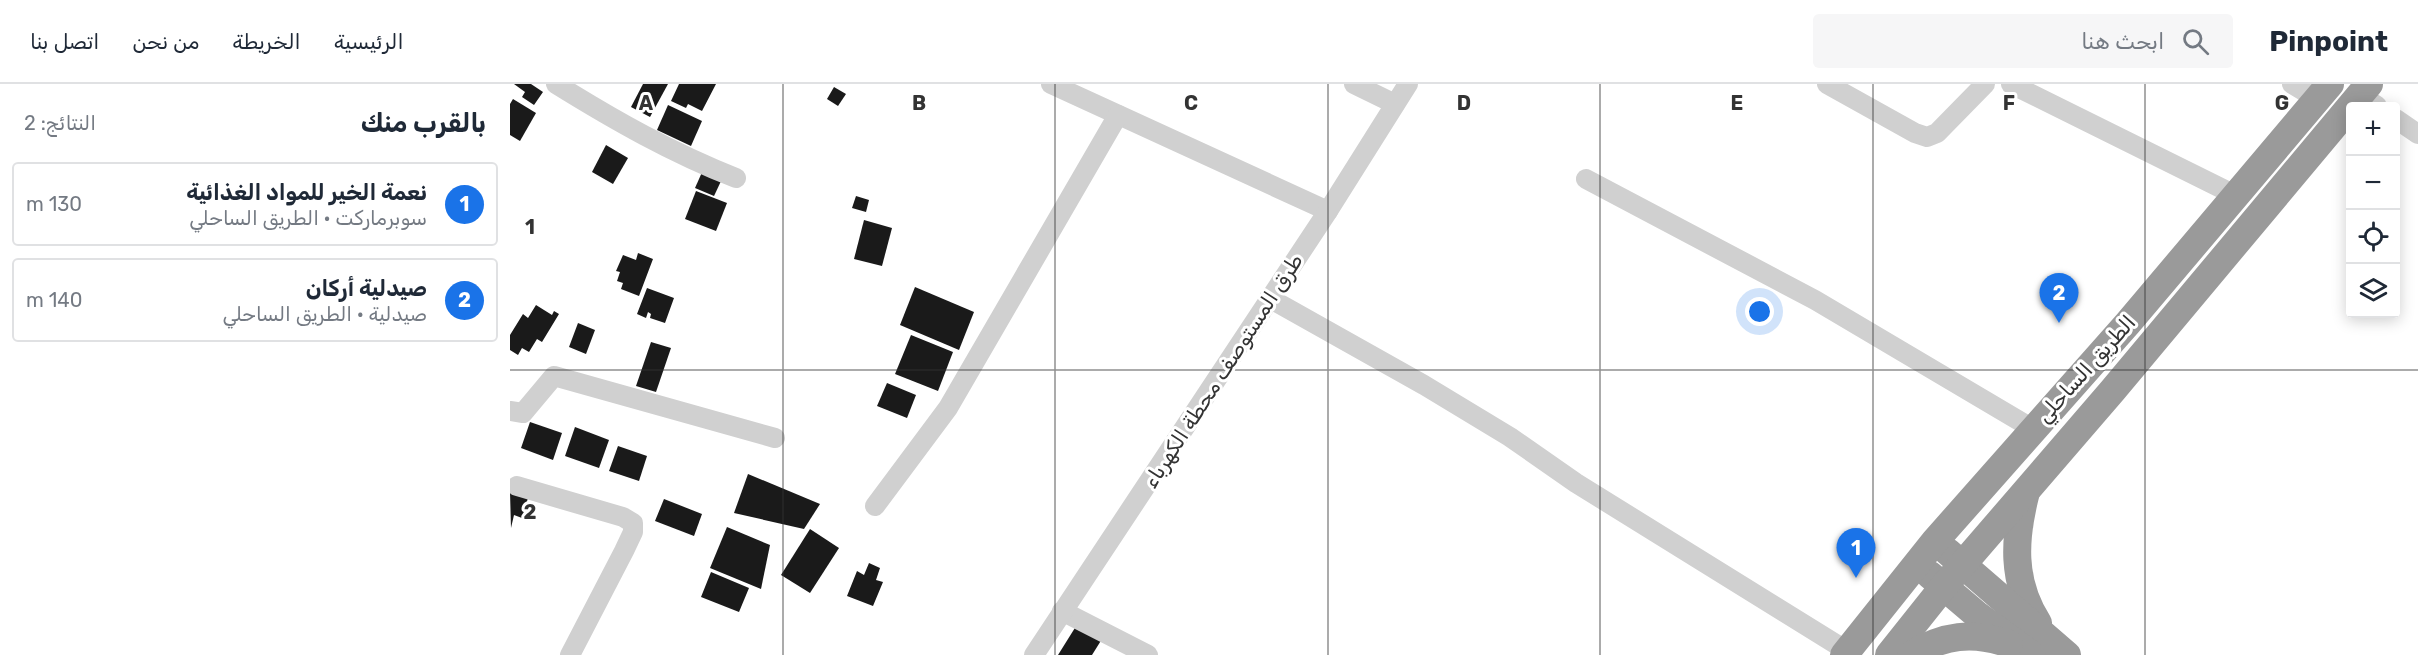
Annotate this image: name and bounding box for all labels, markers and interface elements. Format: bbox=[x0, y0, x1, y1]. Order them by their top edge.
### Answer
search box bbox=[1813, 14, 2233, 68]
icon: search bbox=[2179, 25, 2212, 58]
text: Pinpoint bbox=[2269, 25, 2388, 58]
text: ابحث هنا bbox=[2081, 28, 2164, 55]
text: اتصل بنا bbox=[30, 29, 99, 54]
text: من نحن bbox=[132, 29, 199, 54]
text: الخريطة bbox=[232, 29, 301, 54]
text: الرئيسية bbox=[334, 29, 404, 54]
text: A bbox=[639, 91, 654, 115]
text: B bbox=[912, 91, 926, 115]
text: C bbox=[1184, 91, 1198, 115]
text: D bbox=[1457, 91, 1471, 115]
text: E bbox=[1731, 91, 1743, 115]
text: F bbox=[2003, 91, 2015, 115]
text: G bbox=[2275, 91, 2289, 115]
map controls bbox=[2346, 102, 2400, 318]
button: + bbox=[2346, 102, 2400, 156]
text: بالقرب منك bbox=[361, 108, 486, 139]
text: النتائج: 2 bbox=[24, 111, 96, 135]
button: − bbox=[2346, 156, 2400, 210]
text: نعمة الخير للمواد الغذائية bbox=[186, 179, 427, 206]
text: 130 m bbox=[26, 192, 82, 216]
text: 1 bbox=[460, 192, 469, 216]
text: سوبرماركت · الطريق الساحلي bbox=[189, 206, 427, 230]
button: locate bbox=[2346, 210, 2400, 264]
text: 1 bbox=[525, 215, 535, 239]
street label: طرق المستوصف محطة الكهرباء bbox=[1137, 249, 1308, 493]
button: layers bbox=[2346, 264, 2400, 318]
pin: 2 bbox=[2040, 274, 2078, 323]
text: صيدلية أركان bbox=[306, 275, 427, 302]
text: 140 m bbox=[26, 288, 82, 312]
text: 2 bbox=[458, 288, 471, 312]
your location bbox=[1745, 297, 1774, 326]
text: صيدلية · الطريق الساحلي bbox=[223, 302, 427, 326]
street label: الطريق الساحلي bbox=[2031, 310, 2143, 430]
text: 2 bbox=[524, 500, 537, 524]
pin: 1 bbox=[1836, 528, 1876, 578]

